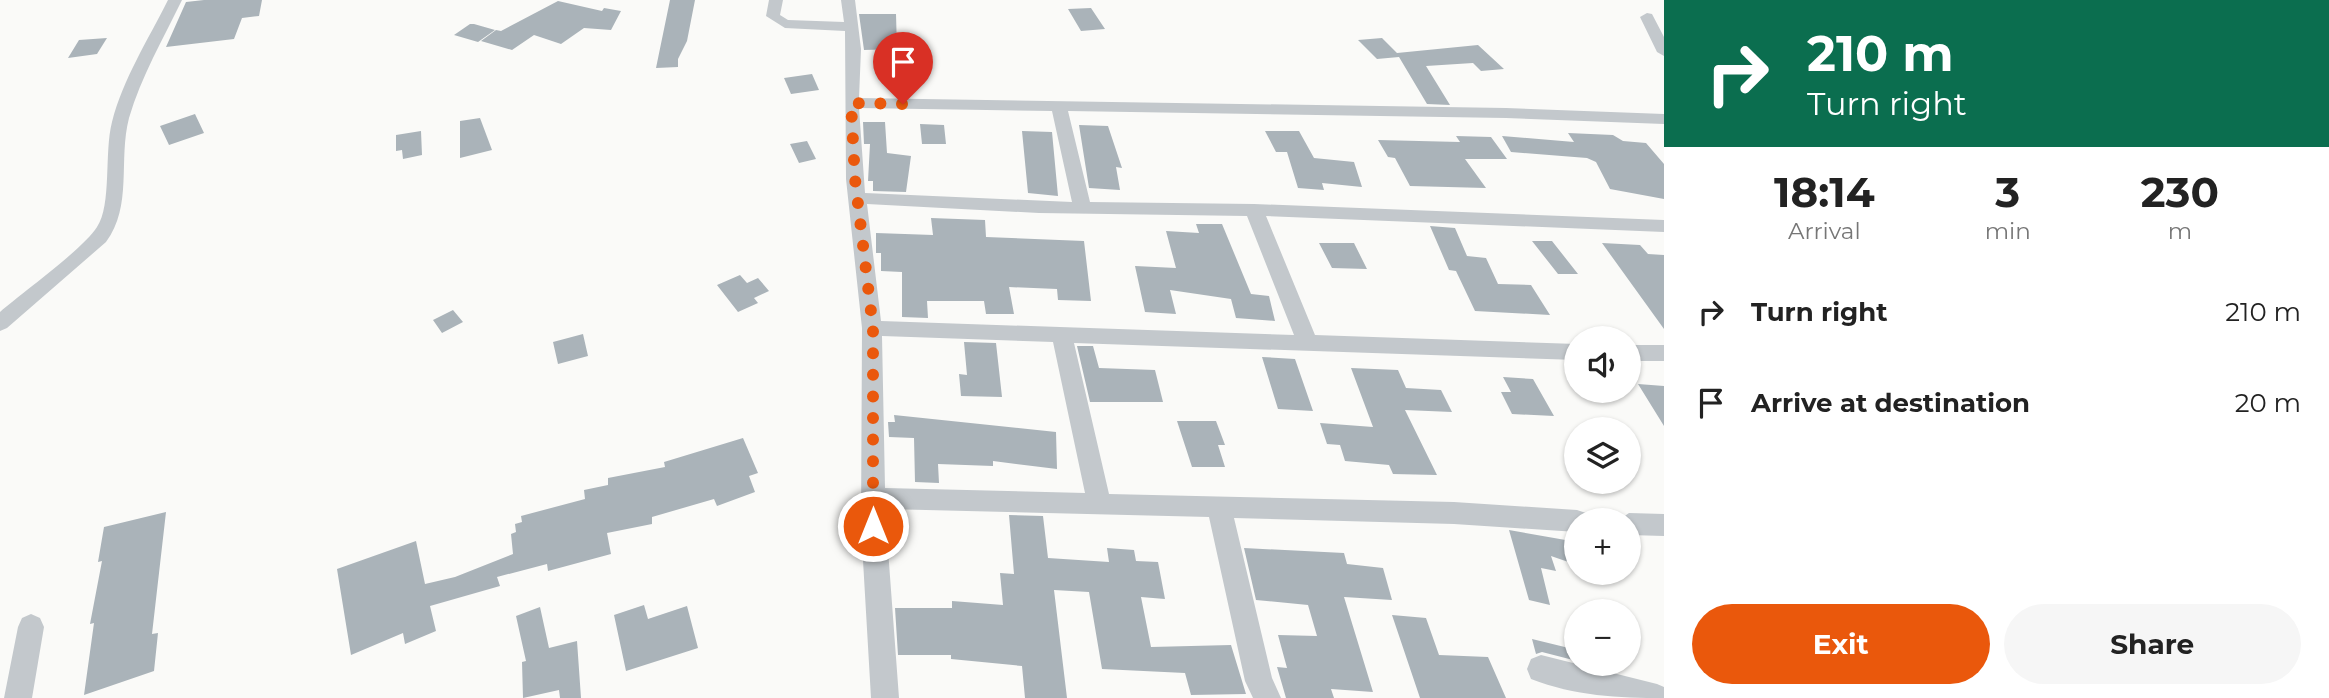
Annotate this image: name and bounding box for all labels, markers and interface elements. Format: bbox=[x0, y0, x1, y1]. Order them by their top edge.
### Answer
text: 210 m bbox=[1807, 24, 1954, 83]
icon: right bbox=[1692, 28, 1783, 119]
pin bbox=[873, 32, 933, 104]
icon: arrive bbox=[884, 43, 922, 81]
text: Turn right bbox=[1807, 84, 1967, 123]
text: 18:14 bbox=[1774, 166, 1875, 218]
text: 3 bbox=[1995, 166, 2020, 218]
text: 230 bbox=[2141, 166, 2219, 218]
text: Arrival bbox=[1788, 217, 1861, 245]
text: min bbox=[1985, 217, 2031, 245]
text: m bbox=[2168, 217, 2192, 245]
icon: right bbox=[1692, 293, 1730, 331]
text: Turn right bbox=[1751, 296, 1887, 328]
text: 210 m bbox=[2225, 296, 2301, 328]
map controls bbox=[1564, 326, 1641, 676]
button: sound bbox=[1564, 326, 1641, 403]
icon: arrive bbox=[1692, 384, 1730, 422]
text: Arrive at destination bbox=[1751, 387, 2030, 419]
text: 20 m bbox=[2235, 387, 2301, 419]
button: layers bbox=[1564, 417, 1641, 494]
position arrow bbox=[836, 489, 910, 563]
button: + bbox=[1564, 508, 1641, 585]
button: − bbox=[1564, 599, 1641, 676]
button: Exit bbox=[1692, 604, 1990, 684]
button: Share bbox=[2004, 604, 2301, 684]

